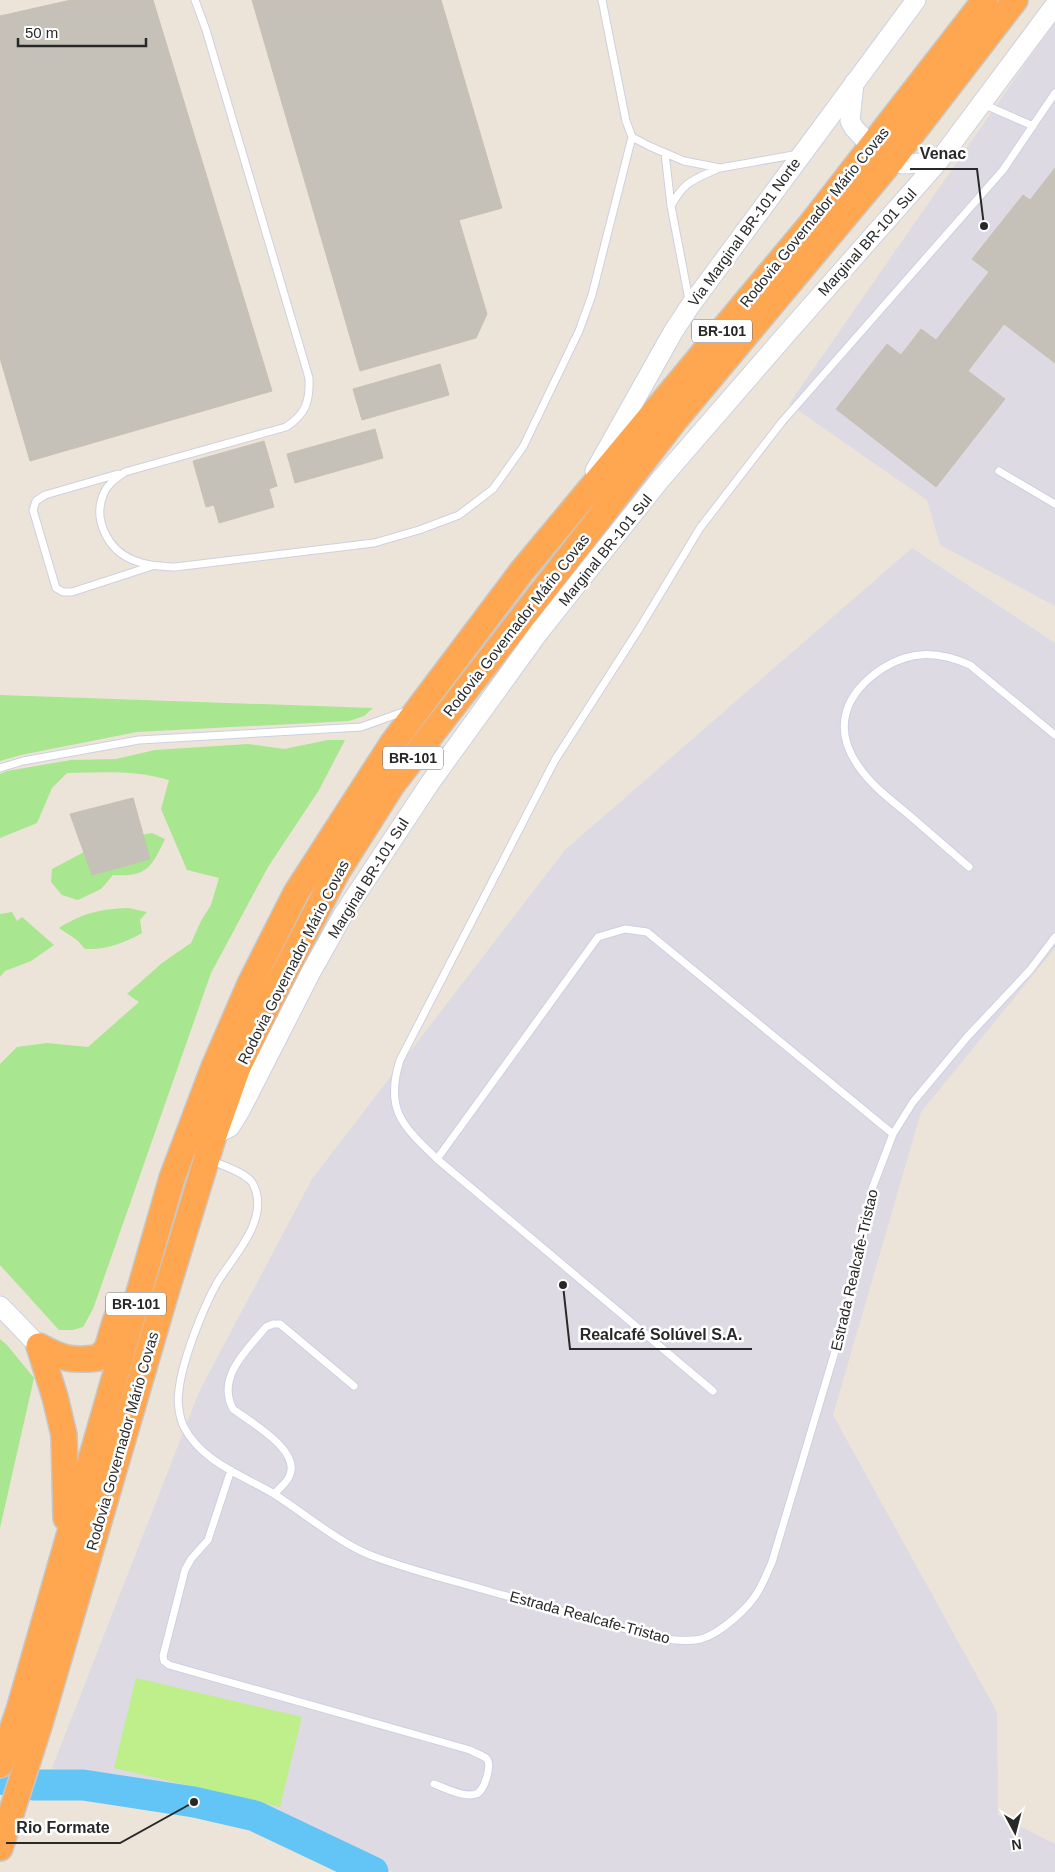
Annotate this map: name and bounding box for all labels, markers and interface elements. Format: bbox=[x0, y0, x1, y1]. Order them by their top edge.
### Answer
scale bar bbox=[18, 15, 145, 47]
text: 50 m bbox=[25, 24, 58, 41]
street label: Rodovia Governador Mário Covas bbox=[736, 124, 892, 310]
callout: Venac bbox=[910, 138, 977, 169]
text: Venac bbox=[920, 145, 966, 162]
street label: Via Marginal BR-101 Norte bbox=[685, 155, 803, 309]
street label: Marginal BR-101 Sul bbox=[814, 185, 920, 299]
road number: BR-101 bbox=[692, 320, 752, 342]
street label: Marginal BR-101 Sul bbox=[555, 491, 655, 609]
street label: Rodovia Governador Mário Covas bbox=[439, 530, 593, 720]
road number: BR-101 bbox=[383, 746, 443, 770]
street label: Marginal BR-101 Sul bbox=[324, 815, 412, 941]
street label: Rodovia Governador Mário Covas bbox=[234, 857, 352, 1067]
street label: Estrada Realcafe-Tristao bbox=[827, 1188, 881, 1352]
road number: BR-101 bbox=[106, 1292, 166, 1316]
callout: Realcafé Solúvel S.A. bbox=[570, 1318, 752, 1349]
text: Realcafé Solúvel S.A. bbox=[580, 1326, 742, 1343]
street label: Rodovia Governador Mário Covas bbox=[83, 1330, 161, 1552]
street label: Estrada Realcafe-Tristao bbox=[508, 1587, 672, 1647]
north arrow bbox=[990, 1807, 1040, 1857]
callout: Rio Formate bbox=[6, 1812, 120, 1843]
text: Rio Formate bbox=[16, 1819, 110, 1836]
text: N bbox=[1011, 1836, 1023, 1853]

